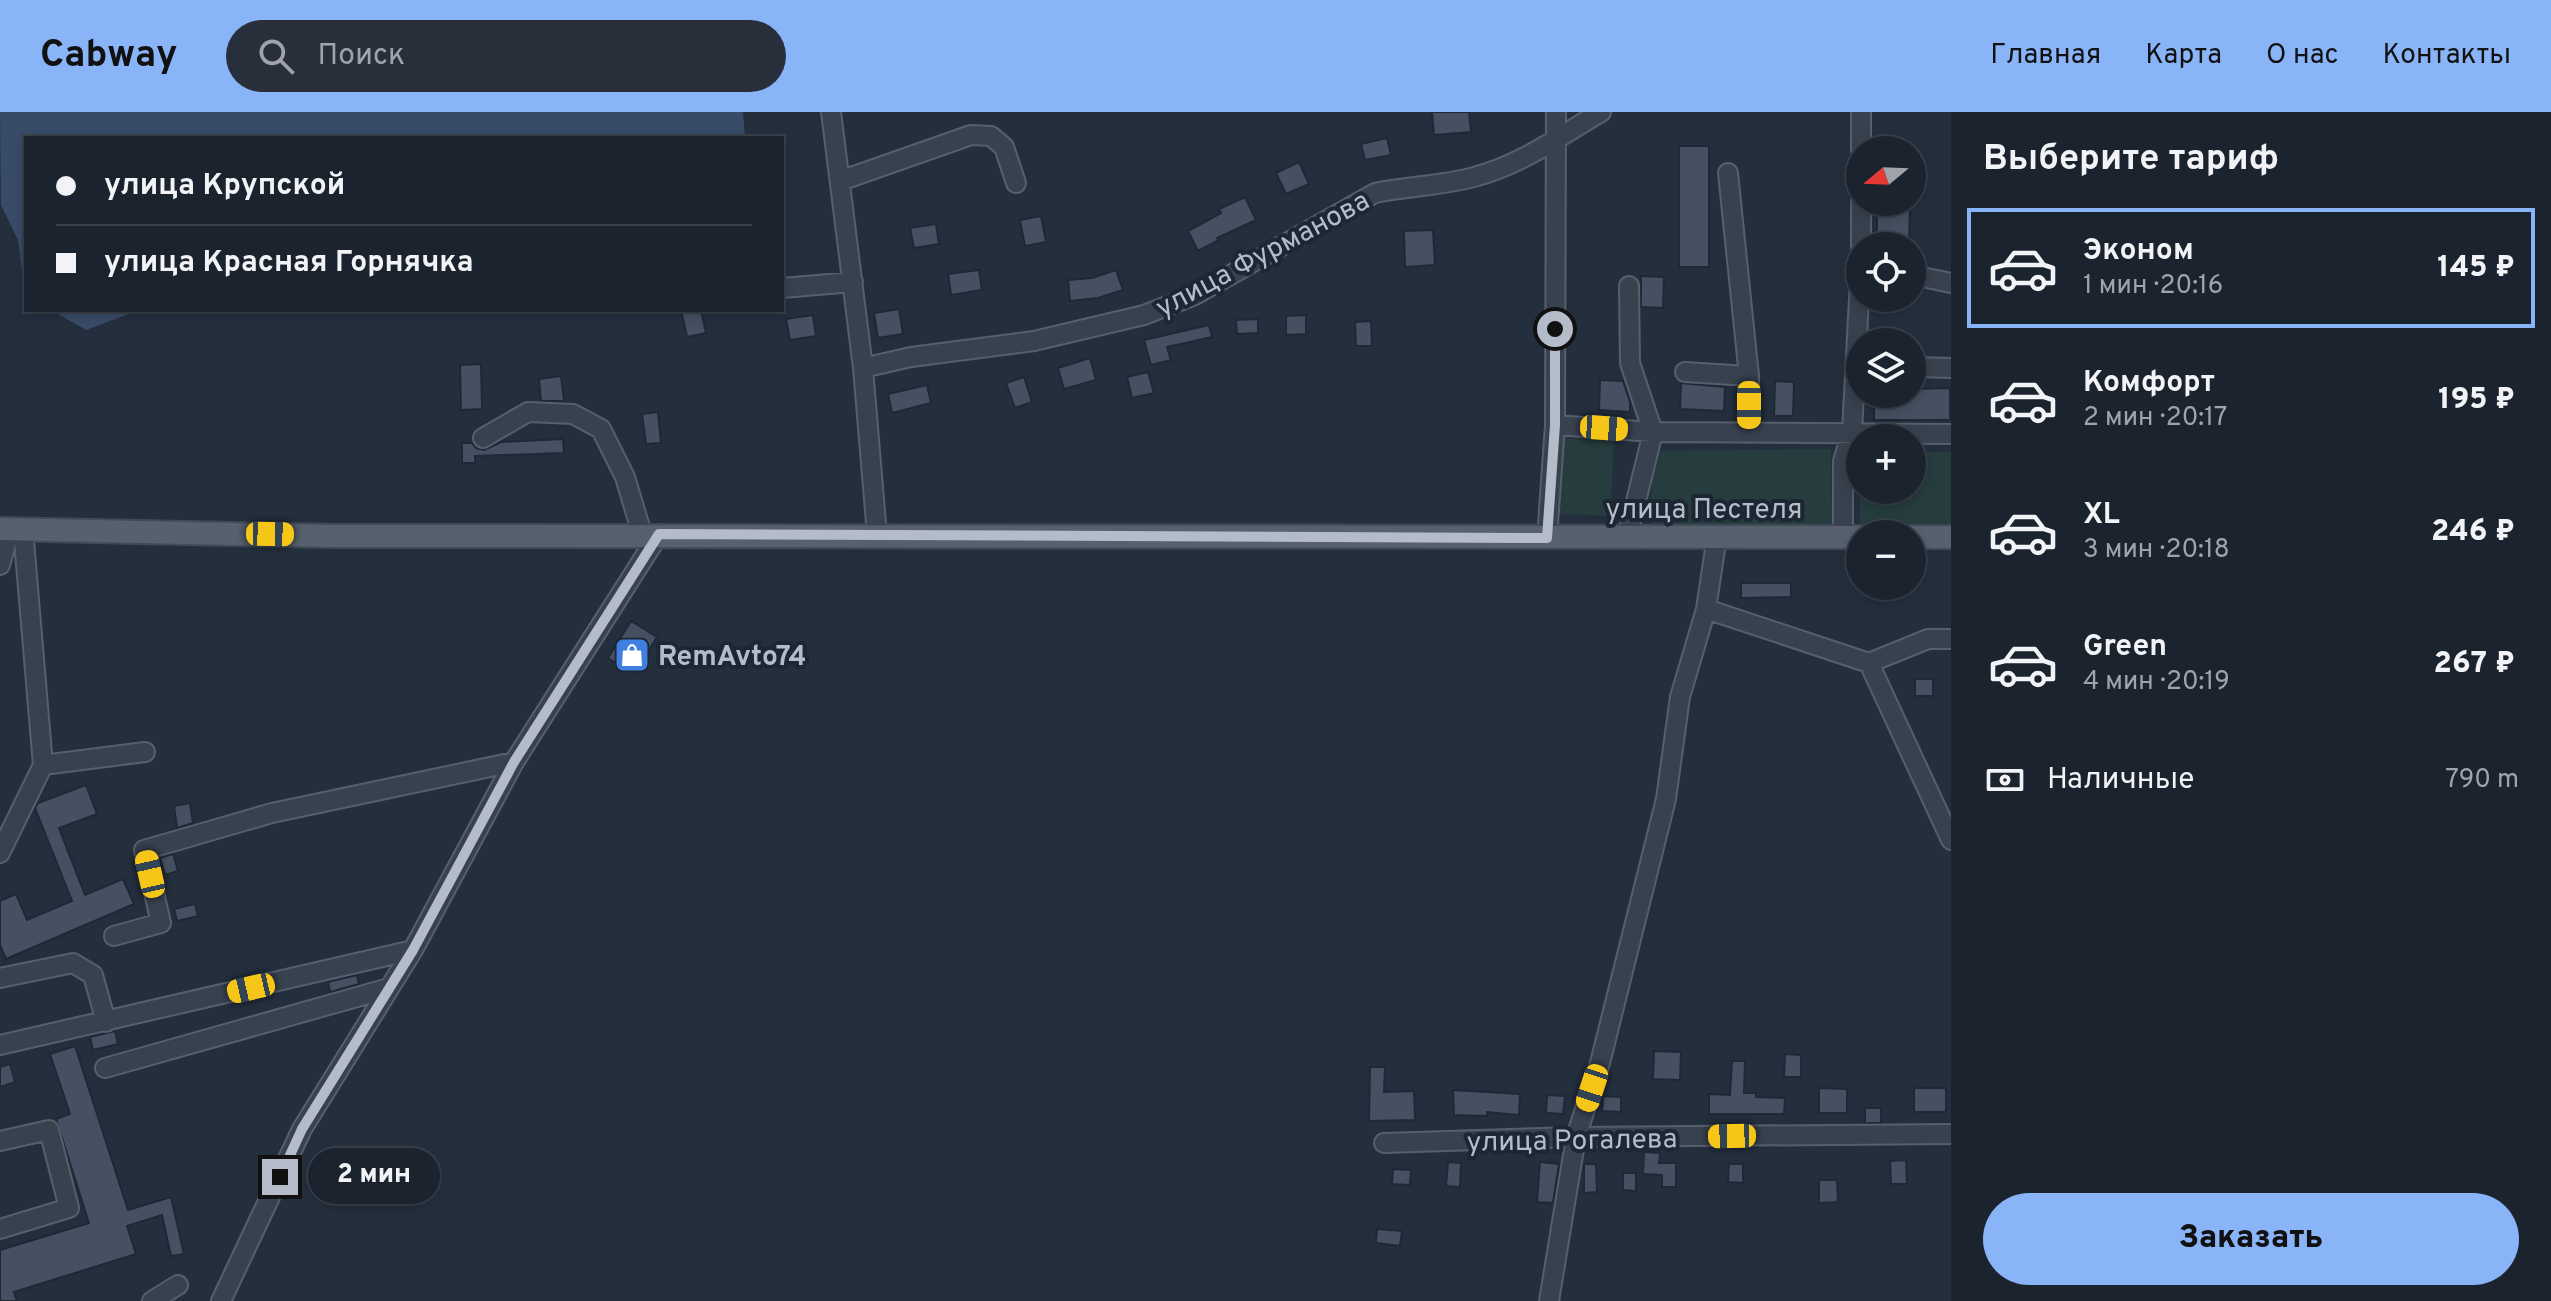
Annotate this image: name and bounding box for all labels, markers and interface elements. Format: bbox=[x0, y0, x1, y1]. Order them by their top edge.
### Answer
search box bbox=[226, 20, 786, 92]
text: Cabway bbox=[40, 32, 178, 81]
icon: search bbox=[254, 34, 298, 78]
text: Поиск bbox=[318, 38, 405, 75]
text: Главная bbox=[1990, 38, 2101, 74]
text: Карта bbox=[2145, 38, 2222, 74]
text: О нас bbox=[2266, 38, 2339, 74]
text: Контакты bbox=[2383, 38, 2511, 74]
north arrow bbox=[1846, 136, 1926, 216]
map controls bbox=[1846, 136, 1926, 600]
text: Выберите тариф bbox=[1983, 137, 2279, 183]
text: улица Крупской bbox=[104, 168, 345, 205]
street label: улица Фурманова bbox=[1150, 184, 1376, 327]
button: locate bbox=[1846, 232, 1926, 312]
icon: car bbox=[1987, 232, 2059, 304]
text: Эконом bbox=[2083, 233, 2194, 270]
text: улица Красная Горнячка bbox=[104, 245, 474, 282]
text: 145 ₽ bbox=[2437, 250, 2515, 287]
text: 1 мин · 20:16 bbox=[2083, 270, 2223, 303]
route start bbox=[1537, 311, 1573, 347]
button: layers bbox=[1846, 328, 1926, 408]
icon: car bbox=[1987, 364, 2059, 436]
text: Комфорт bbox=[2083, 365, 2215, 402]
car bbox=[1737, 381, 1761, 429]
text: 195 ₽ bbox=[2438, 382, 2515, 419]
text: 2 мин · 20:17 bbox=[2083, 402, 2227, 435]
car bbox=[1579, 414, 1629, 442]
button: + bbox=[1846, 424, 1926, 504]
street label: улица Пестеля bbox=[1606, 493, 1803, 529]
icon: car bbox=[1987, 496, 2059, 568]
text: XL bbox=[2083, 497, 2120, 534]
text: 246 ₽ bbox=[2431, 514, 2515, 551]
button: − bbox=[1846, 520, 1926, 600]
car bbox=[246, 522, 294, 546]
text: 3 мин · 20:18 bbox=[2083, 534, 2230, 567]
icon: car bbox=[1987, 628, 2059, 700]
text: Green bbox=[2083, 629, 2167, 666]
shop icon: RemAvto74 bbox=[613, 636, 651, 674]
place label: RemAvto74 bbox=[658, 640, 807, 676]
text: 267 ₽ bbox=[2434, 646, 2515, 683]
text: 4 мин · 20:19 bbox=[2083, 666, 2230, 699]
icon: cash bbox=[1983, 758, 2027, 802]
text: Наличные bbox=[2047, 762, 2194, 799]
text: 790 m bbox=[2445, 764, 2519, 797]
car bbox=[133, 848, 167, 900]
car bbox=[225, 971, 277, 1005]
car bbox=[1573, 1061, 1611, 1115]
street label: улица Рогалева bbox=[1466, 1122, 1678, 1162]
car bbox=[1708, 1124, 1756, 1148]
callout: 2 мин bbox=[308, 1149, 440, 1205]
route end bbox=[262, 1159, 298, 1195]
text: 2 мин bbox=[337, 1159, 411, 1192]
button: Заказать bbox=[1983, 1193, 2519, 1285]

